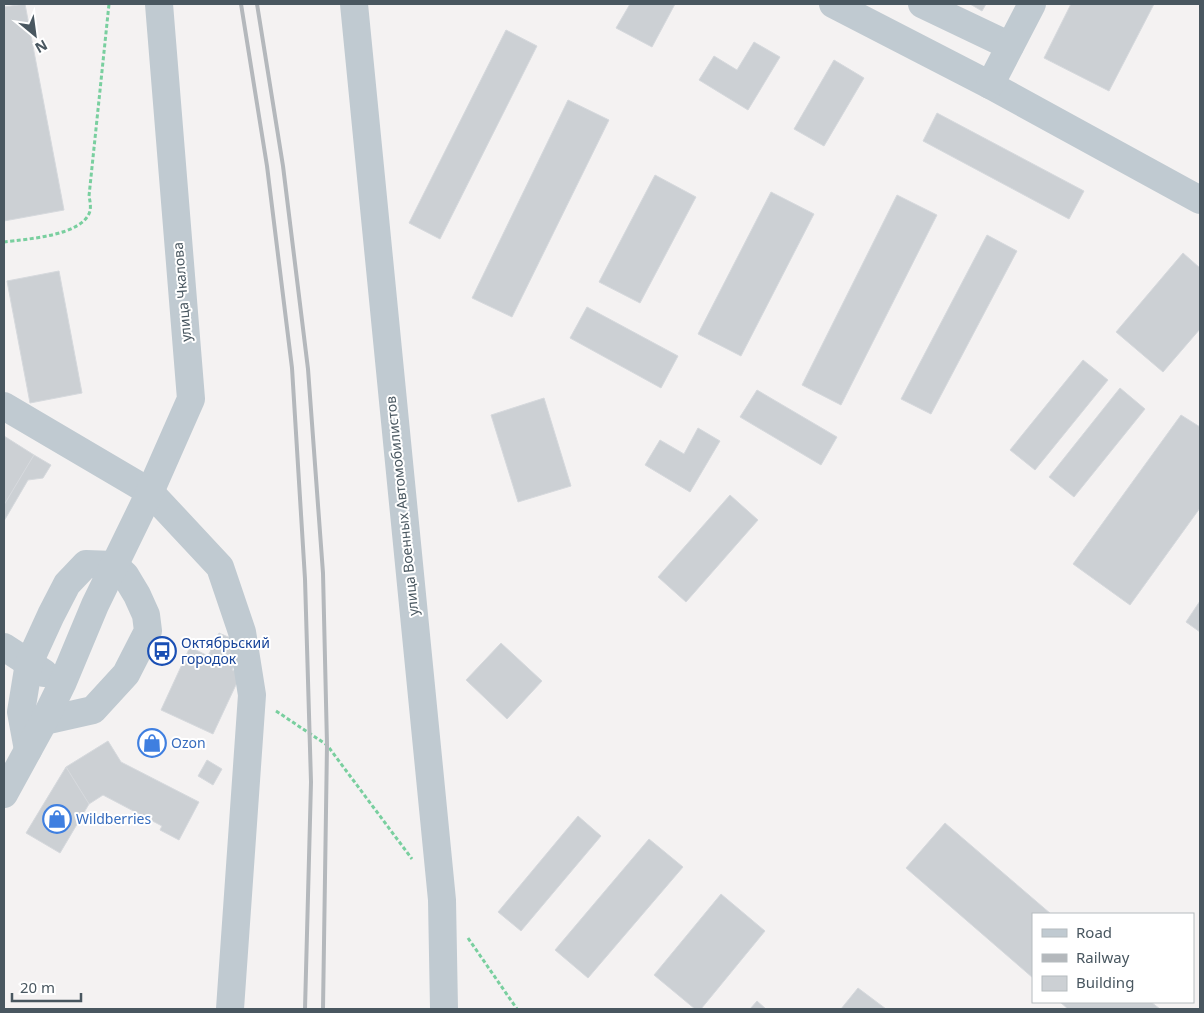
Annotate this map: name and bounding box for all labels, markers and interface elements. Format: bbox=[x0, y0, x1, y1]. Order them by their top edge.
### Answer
north arrow bbox=[10, 10, 60, 60]
text: N bbox=[32, 36, 51, 58]
street label: улица Чкалова bbox=[168, 241, 195, 343]
street label: улица Военных Автомобилистов bbox=[380, 395, 422, 617]
place label: Октябрьский городок bbox=[181, 633, 270, 668]
bus stop icon: Октябрьский городок bbox=[147, 636, 177, 666]
shop icon: Ozon bbox=[137, 728, 167, 758]
place label: Ozon bbox=[171, 733, 206, 752]
shop icon: Wildberries bbox=[42, 804, 72, 834]
place label: Wildberries bbox=[76, 809, 151, 828]
legend bbox=[1032, 913, 1194, 1003]
text: Road bbox=[1076, 922, 1112, 942]
text: Railway bbox=[1076, 947, 1130, 967]
scale bar bbox=[12, 970, 81, 1002]
text: Building bbox=[1076, 972, 1134, 992]
text: 20 m bbox=[20, 977, 55, 997]

